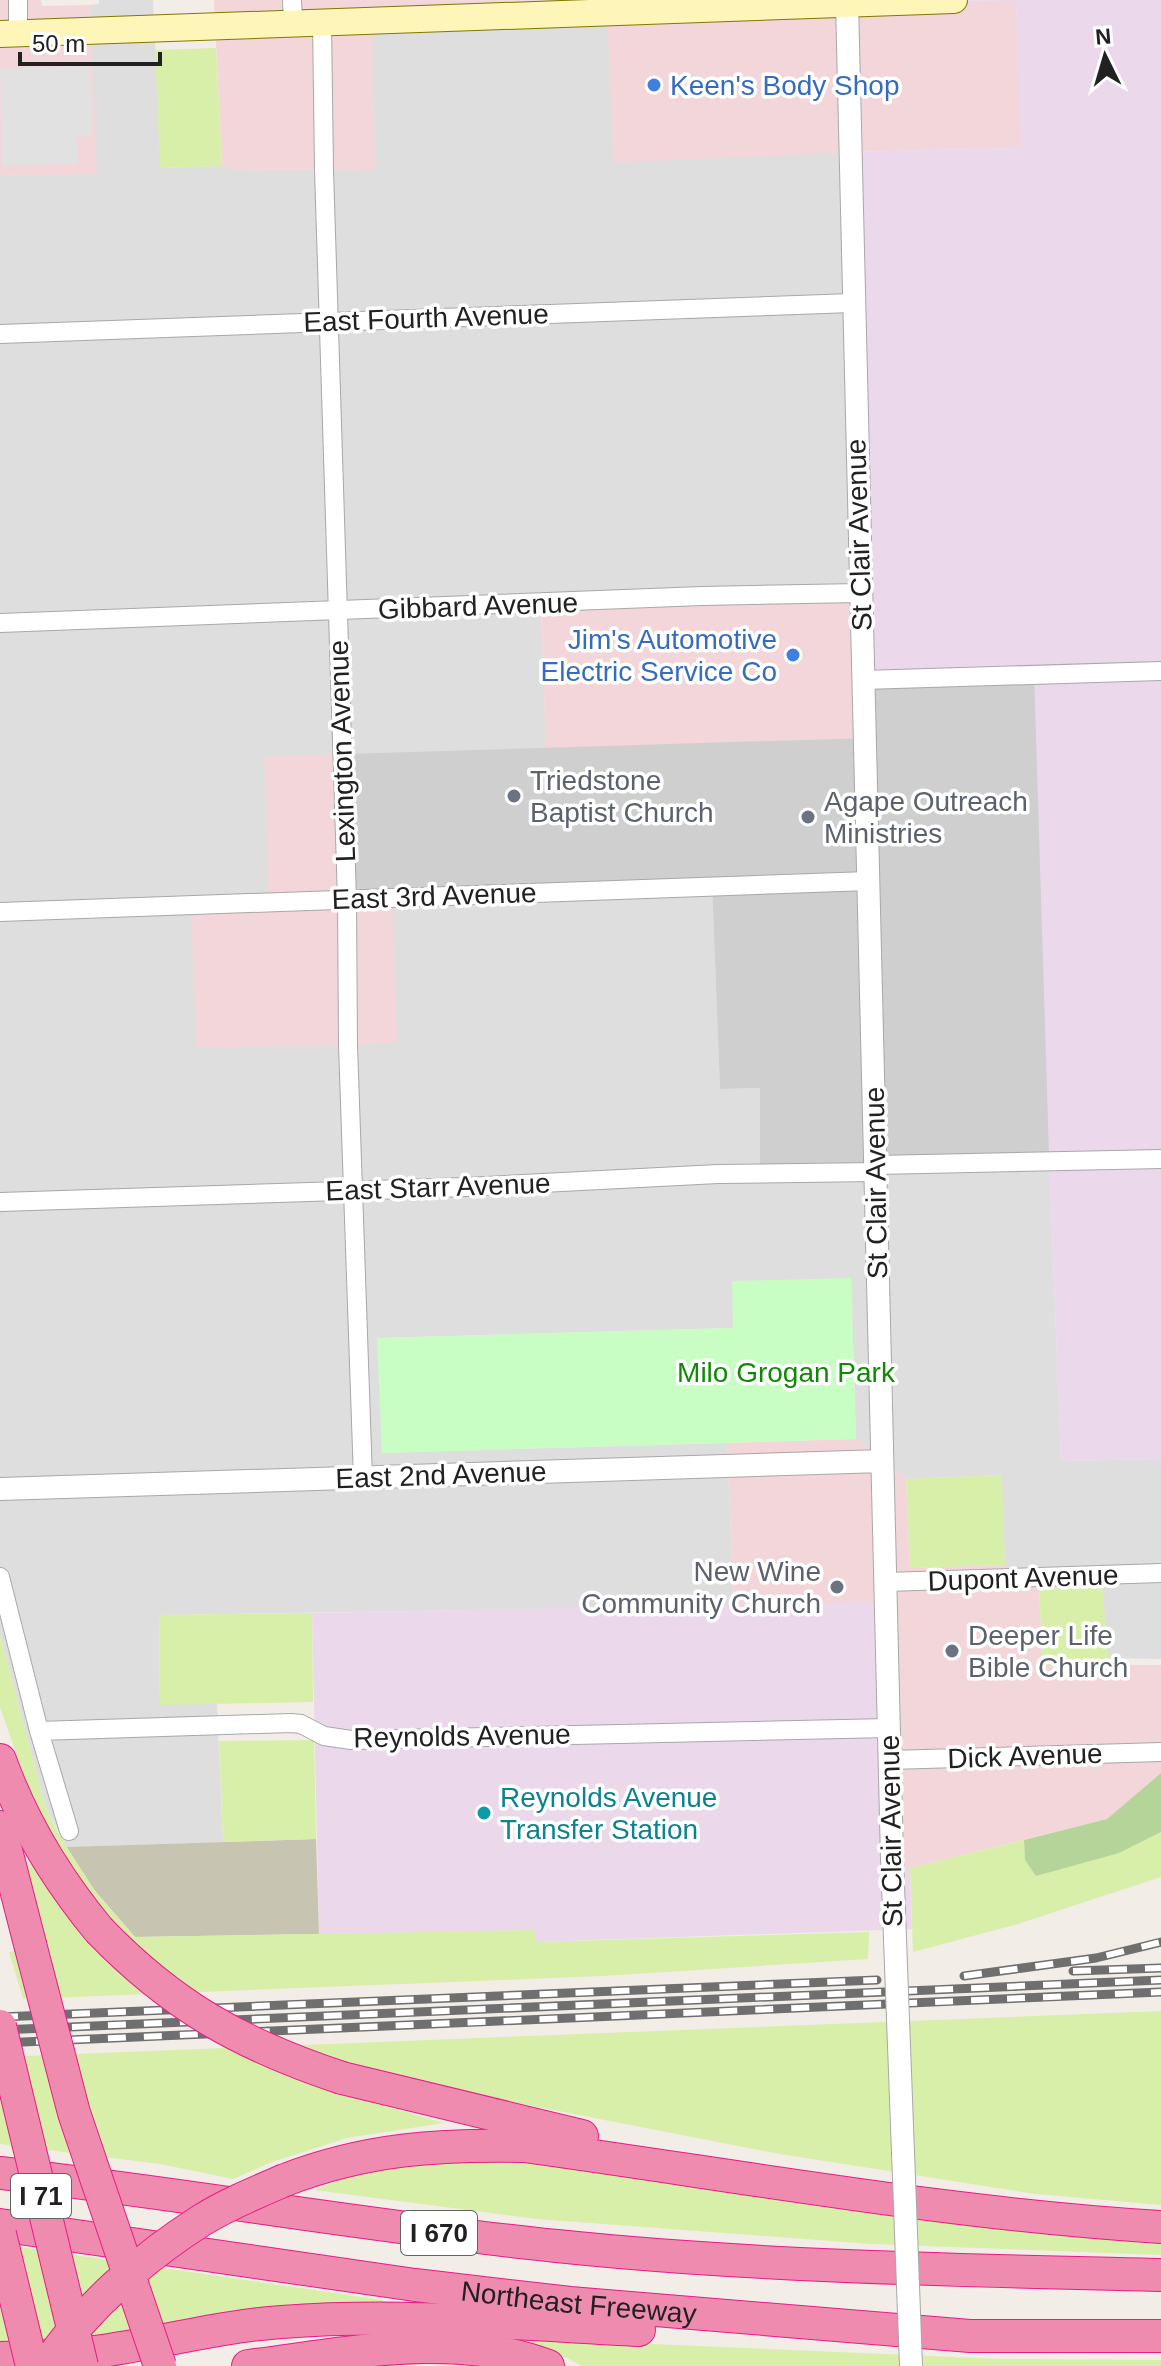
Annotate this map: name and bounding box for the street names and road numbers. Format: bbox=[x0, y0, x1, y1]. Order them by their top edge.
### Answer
street label: East Fourth Avenue bbox=[303, 298, 549, 338]
street label: St Clair Avenue bbox=[840, 438, 878, 632]
street label: Gibbard Avenue bbox=[377, 587, 579, 625]
street label: Lexington Avenue bbox=[323, 639, 361, 863]
street label: East 3rd Avenue bbox=[331, 877, 537, 915]
street label: St Clair Avenue bbox=[859, 1086, 893, 1280]
street label: East Starr Avenue bbox=[325, 1168, 551, 1206]
street label: East 2nd Avenue bbox=[335, 1456, 547, 1494]
street label: Dupont Avenue bbox=[927, 1559, 1119, 1597]
street label: Reynolds Avenue bbox=[353, 1719, 571, 1753]
street label: St Clair Avenue bbox=[874, 1734, 908, 1928]
street label: Dick Avenue bbox=[947, 1738, 1103, 1774]
road number: I 71 bbox=[11, 2174, 71, 2218]
road number: I 670 bbox=[401, 2211, 477, 2255]
street label: Northeast Freeway bbox=[459, 2275, 698, 2329]

